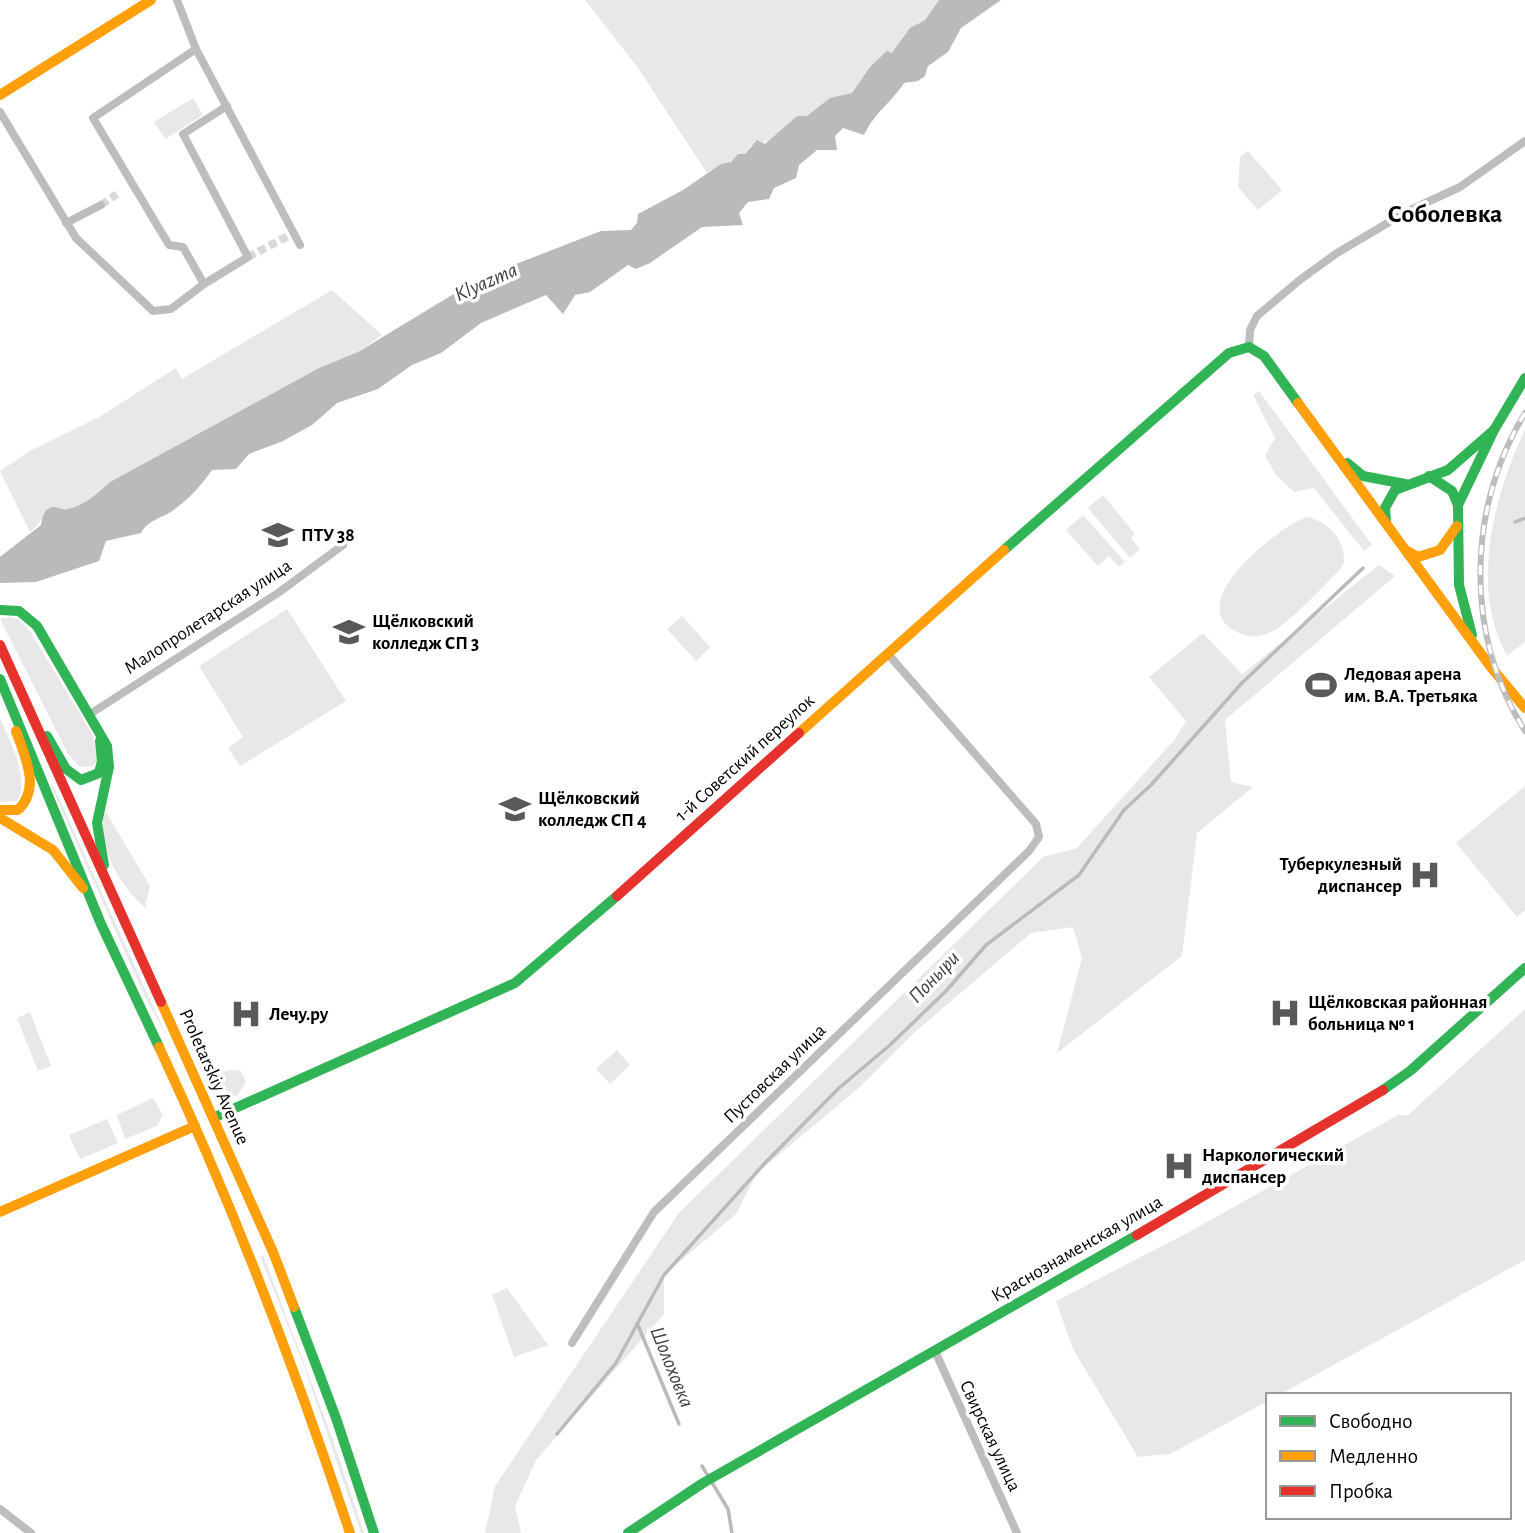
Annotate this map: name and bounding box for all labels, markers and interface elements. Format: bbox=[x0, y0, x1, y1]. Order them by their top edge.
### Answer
district label: Соболевка bbox=[1388, 201, 1502, 227]
water label: Klyazma bbox=[451, 259, 521, 305]
school or university icon: ПТУ 38 bbox=[261, 518, 295, 552]
place label: ПТУ 38 bbox=[301, 526, 355, 545]
street label: Малопролетарская улица bbox=[121, 556, 295, 678]
place label: Щёлковский колледж СП 3 bbox=[372, 612, 479, 653]
school or university icon: Щёлковский колледж СП 3 bbox=[332, 615, 366, 649]
place label: Ледовая арена им. В.А. Третьяка bbox=[1344, 665, 1478, 706]
sports icon: Ледовая арена им. В.А. Третьяка bbox=[1304, 668, 1338, 702]
street label: 1-й Советский переулок bbox=[672, 691, 818, 825]
place label: Щёлковский колледж СП 4 bbox=[538, 789, 647, 830]
school or university icon: Щёлковский колледж СП 4 bbox=[498, 792, 532, 826]
place label: Туберкулезный диспансер bbox=[1279, 855, 1402, 896]
hospital icon: Туберкулезный диспансер bbox=[1408, 858, 1442, 892]
water label: Поныри bbox=[905, 947, 964, 1008]
place label: Щёлковская районная больница № 1 bbox=[1308, 993, 1488, 1034]
hospital icon: Щёлковская районная больница № 1 bbox=[1268, 996, 1302, 1030]
hospital icon: Лечу.ру bbox=[229, 997, 263, 1031]
place label: Лечу.ру bbox=[269, 1005, 329, 1024]
street label: Proletarskiy Avenue bbox=[176, 1006, 252, 1148]
street label: Пустовская улица bbox=[720, 1021, 830, 1127]
place label: Наркологический диспансер bbox=[1202, 1146, 1344, 1187]
hospital icon: Наркологический диспансер bbox=[1162, 1149, 1196, 1183]
street label: Краснознаменская улица bbox=[988, 1192, 1166, 1306]
water label: Шолоховка bbox=[646, 1324, 698, 1410]
street label: Свирская улица bbox=[956, 1378, 1024, 1495]
legend bbox=[1266, 1393, 1511, 1519]
text: Свободно bbox=[1329, 1411, 1413, 1432]
text: Медленно bbox=[1329, 1446, 1418, 1467]
text: Пробка bbox=[1329, 1481, 1393, 1502]

